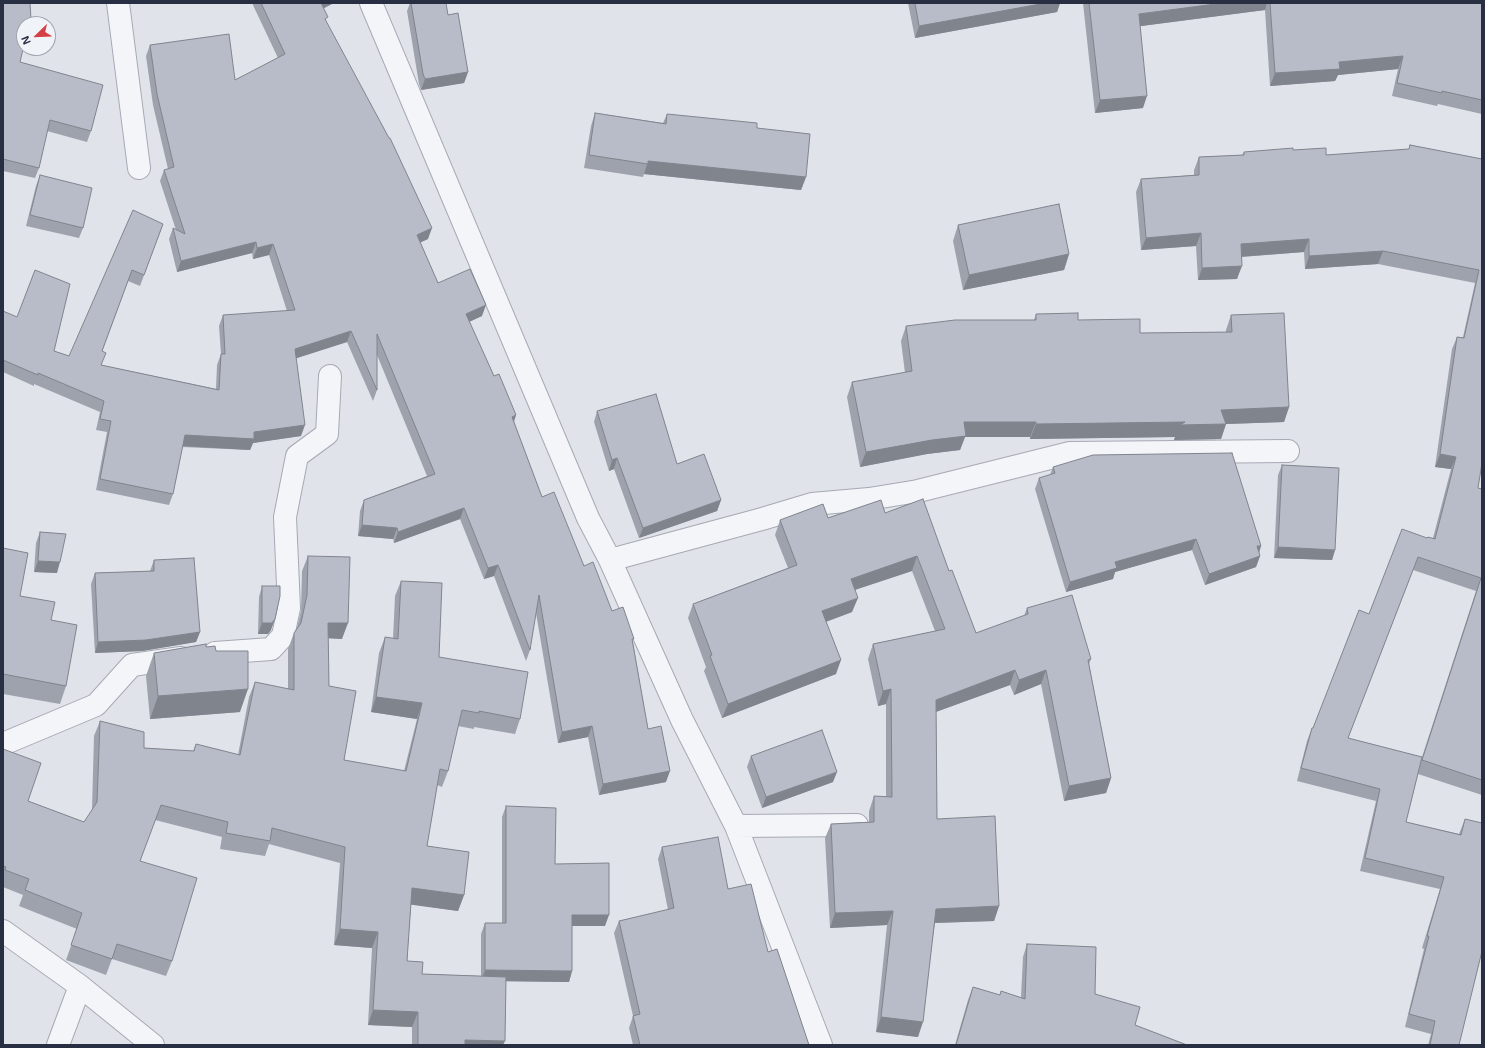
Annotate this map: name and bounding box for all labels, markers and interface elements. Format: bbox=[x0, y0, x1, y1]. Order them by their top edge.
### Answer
north arrow bbox=[16, 16, 56, 56]
text: N bbox=[19, 34, 33, 46]

